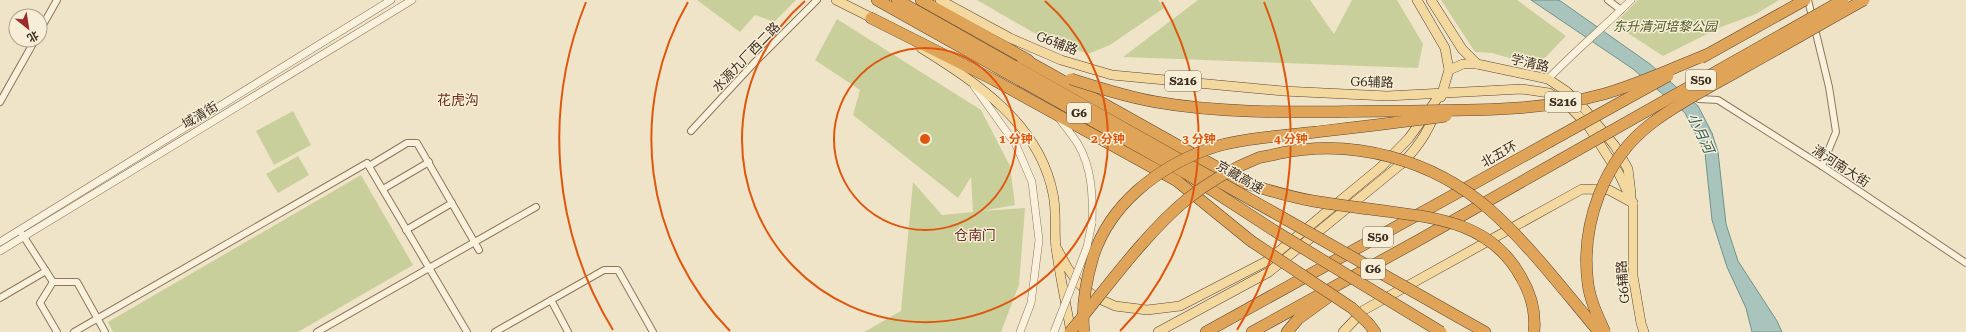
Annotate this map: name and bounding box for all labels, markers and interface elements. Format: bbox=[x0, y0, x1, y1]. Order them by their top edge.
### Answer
north arrow bbox=[8, 8, 48, 48]
street label: 水源九厂西二路 bbox=[709, 19, 783, 95]
park label: 东升清河培黎公园 bbox=[1613, 19, 1719, 34]
text: 北 bbox=[25, 28, 41, 45]
street label: G6辅路 bbox=[1034, 28, 1080, 58]
street label: 学清路 bbox=[1509, 51, 1551, 75]
road number: S50 bbox=[1686, 70, 1716, 90]
road number: S216 bbox=[1165, 71, 1201, 91]
street label: G6辅路 bbox=[1350, 74, 1394, 90]
district label: 花虎沟 bbox=[437, 92, 479, 108]
road number: S216 bbox=[1545, 92, 1581, 112]
street label: 域清街 bbox=[179, 99, 221, 131]
road number: G6 bbox=[1067, 103, 1091, 123]
water label: 小月河 bbox=[1685, 111, 1718, 158]
centre of rings bbox=[918, 132, 932, 146]
text: 1 分钟 bbox=[999, 132, 1033, 146]
text: 2 分钟 bbox=[1091, 132, 1125, 146]
text: 3 分钟 bbox=[1182, 132, 1216, 146]
text: 4 分钟 bbox=[1274, 132, 1308, 146]
street label: 北五环 bbox=[1478, 138, 1520, 170]
street label: 清河南大街 bbox=[1810, 142, 1872, 190]
street label: 京藏高速 bbox=[1214, 158, 1266, 196]
district label: 仓南门 bbox=[954, 227, 996, 243]
road number: S50 bbox=[1363, 227, 1393, 247]
road number: G6 bbox=[1361, 259, 1385, 279]
street label: G6辅路 bbox=[1614, 260, 1632, 304]

